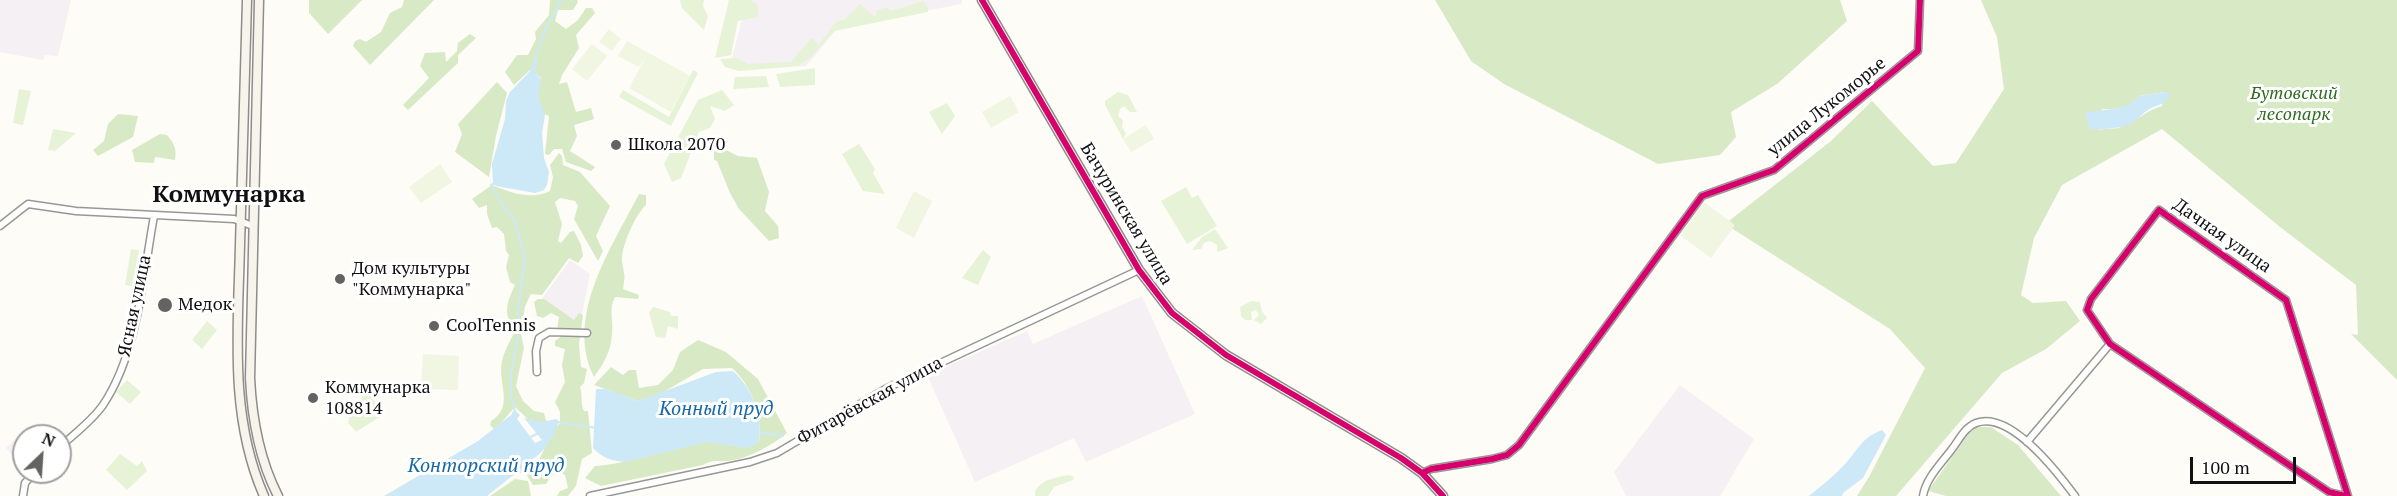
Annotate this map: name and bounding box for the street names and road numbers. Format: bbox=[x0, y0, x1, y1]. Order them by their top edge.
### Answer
street label: улица Лукоморье bbox=[1764, 53, 1890, 161]
street label: Бачуринская улица bbox=[1075, 139, 1177, 289]
street label: Дачная улица bbox=[2169, 194, 2275, 278]
street label: Ясная улица bbox=[114, 253, 156, 359]
street label: Фитарёвская улица bbox=[794, 352, 946, 450]

